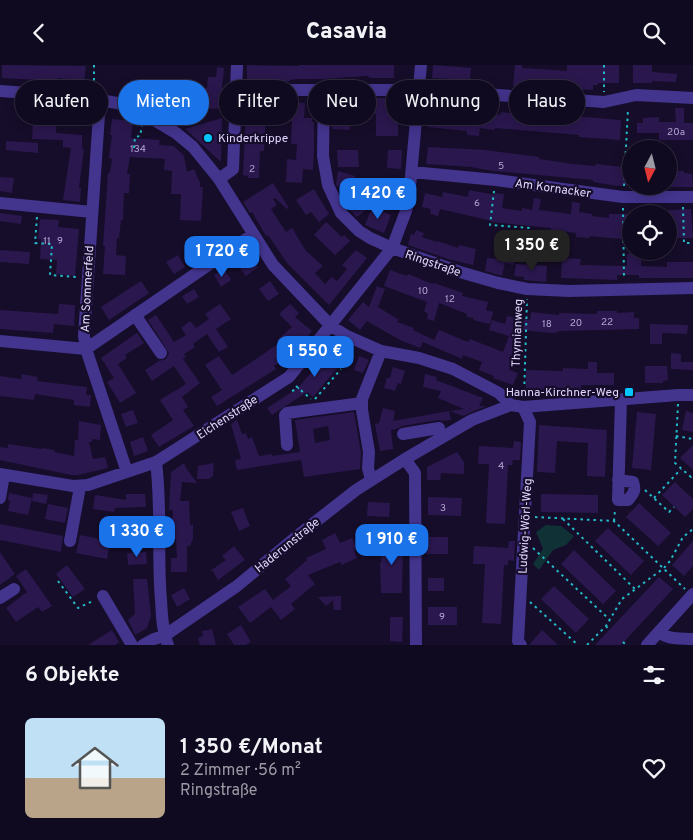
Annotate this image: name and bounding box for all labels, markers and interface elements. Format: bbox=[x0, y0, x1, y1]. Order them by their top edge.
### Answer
icon: back bbox=[25, 19, 53, 47]
text: Casavia bbox=[306, 19, 387, 46]
icon: search bbox=[640, 19, 668, 47]
chip: Kaufen bbox=[15, 80, 108, 125]
chip: Mieten bbox=[118, 80, 209, 125]
chip: Filter bbox=[219, 80, 298, 125]
chip: Neu bbox=[308, 80, 376, 125]
chip: Wohnung bbox=[386, 80, 499, 125]
chip: Haus bbox=[509, 80, 585, 125]
house number: 20a bbox=[667, 126, 685, 139]
place label: Kinderkrippe bbox=[218, 131, 288, 147]
marker: Kinderkrippe bbox=[202, 132, 214, 144]
north arrow bbox=[622, 140, 678, 195]
map controls bbox=[622, 140, 677, 260]
house number: 134 bbox=[130, 143, 146, 156]
house number: 5 bbox=[498, 160, 504, 173]
house number: 2 bbox=[249, 163, 255, 176]
street label: Am Kornacker bbox=[514, 176, 592, 202]
pin: 1 420 € bbox=[332, 177, 424, 220]
text: 1 420 € bbox=[350, 184, 406, 204]
house number: 6 bbox=[474, 197, 480, 210]
button: locate bbox=[622, 205, 677, 260]
pin: 1 350 € bbox=[486, 229, 578, 272]
house number: 11 bbox=[43, 235, 51, 248]
house number: 9 bbox=[57, 235, 63, 248]
pin: 1 720 € bbox=[176, 235, 268, 278]
text: 1 350 € bbox=[505, 236, 559, 256]
text: 1 720 € bbox=[195, 242, 249, 262]
street label: Am Sommerfeld bbox=[78, 245, 98, 333]
street label: Ringstraße bbox=[403, 247, 463, 281]
house number: 10 bbox=[418, 285, 428, 298]
house number: 12 bbox=[445, 293, 455, 306]
street label: Thymianweg bbox=[509, 299, 527, 367]
house number: 22 bbox=[601, 316, 613, 329]
house number: 20 bbox=[570, 317, 582, 330]
house number: 18 bbox=[542, 318, 552, 331]
pin: 1 550 € bbox=[269, 335, 361, 378]
text: 1 550 € bbox=[288, 342, 342, 362]
place label: Hanna-Kirchner-Weg bbox=[506, 385, 619, 401]
marker: Hanna-Kirchner-Weg bbox=[623, 386, 635, 398]
street label: Eichenstraße bbox=[194, 392, 261, 444]
house number: 4 bbox=[498, 460, 504, 473]
street label: Ludwig-Wörl-Weg bbox=[516, 478, 536, 574]
house number: 3 bbox=[440, 502, 446, 515]
pin: 1 330 € bbox=[91, 515, 183, 558]
street label: Haderunstraße bbox=[252, 515, 324, 577]
text: 1 330 € bbox=[110, 522, 164, 542]
pin: 1 910 € bbox=[346, 523, 438, 566]
text: 1 910 € bbox=[366, 530, 418, 550]
house number: 9 bbox=[439, 611, 445, 624]
icon: filters bbox=[640, 661, 668, 689]
text: 6 Objekte bbox=[25, 662, 120, 689]
text: 1 350 €/Monat bbox=[180, 734, 323, 761]
icon: home bbox=[65, 738, 125, 798]
icon: heart bbox=[640, 754, 668, 782]
text: 2 Zimmer · 56 m² bbox=[180, 761, 301, 781]
text: Ringstraße bbox=[180, 781, 257, 801]

